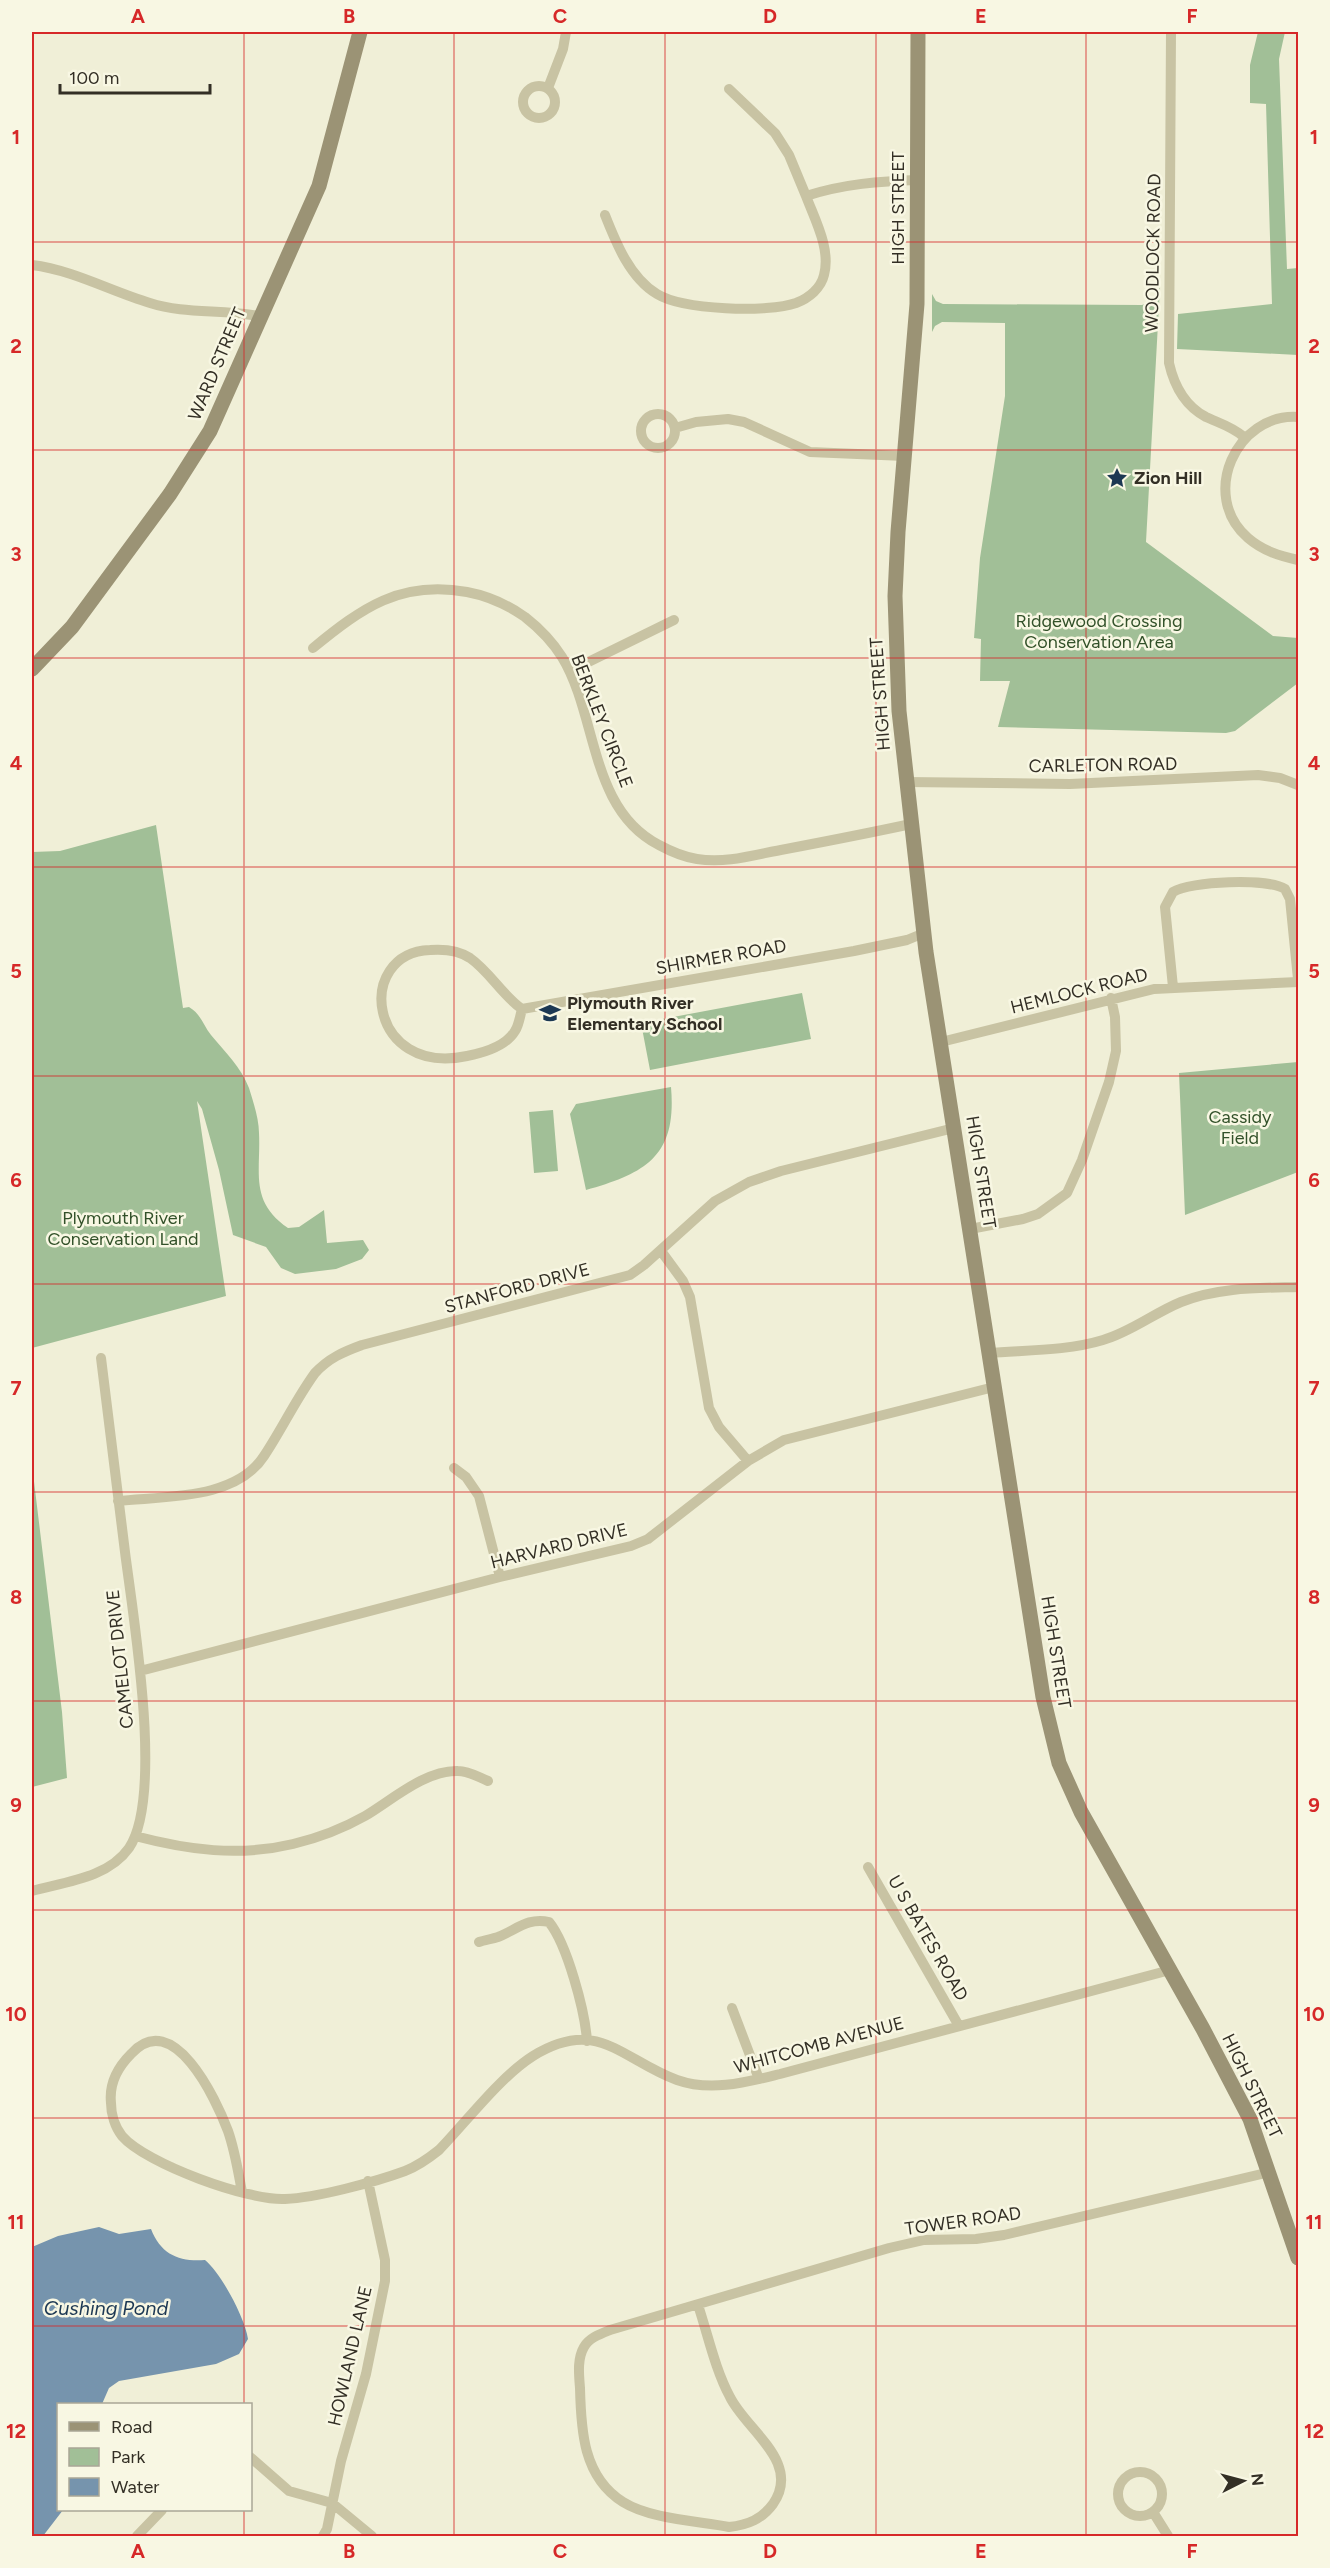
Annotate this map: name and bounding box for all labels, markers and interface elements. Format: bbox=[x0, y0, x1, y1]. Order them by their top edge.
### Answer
text: A bbox=[131, 4, 146, 28]
text: B bbox=[343, 4, 355, 28]
text: C bbox=[553, 4, 567, 28]
text: D bbox=[763, 4, 777, 28]
text: E bbox=[975, 4, 987, 28]
text: F bbox=[1186, 4, 1198, 28]
scale bar bbox=[60, 57, 210, 95]
text: 100 m bbox=[69, 67, 119, 89]
text: 1 bbox=[12, 125, 20, 149]
text: 1 bbox=[1310, 125, 1318, 149]
street label: HIGH STREET bbox=[887, 151, 909, 265]
street label: WOODLOCK ROAD bbox=[1141, 173, 1165, 333]
street label: WARD STREET bbox=[183, 304, 251, 424]
text: 2 bbox=[10, 334, 22, 358]
text: 2 bbox=[1308, 334, 1320, 358]
place icon: Zion Hill bbox=[1105, 466, 1129, 490]
place label: Zion Hill bbox=[1134, 467, 1202, 489]
text: 3 bbox=[10, 542, 22, 566]
text: 3 bbox=[1308, 542, 1320, 566]
park label: Ridgewood Crossing Conservation Area bbox=[1016, 610, 1182, 653]
street label: HIGH STREET bbox=[865, 637, 895, 751]
street label: BERKLEY CIRCLE bbox=[566, 651, 638, 791]
text: 4 bbox=[10, 751, 23, 775]
text: 4 bbox=[1308, 751, 1321, 775]
street label: CARLETON ROAD bbox=[1029, 753, 1177, 777]
street label: SHIRMER ROAD bbox=[654, 935, 788, 979]
text: 5 bbox=[10, 959, 22, 983]
text: 5 bbox=[1308, 959, 1320, 983]
street label: HEMLOCK ROAD bbox=[1008, 963, 1150, 1019]
place label: Plymouth River Elementary School bbox=[567, 992, 722, 1035]
school or university icon: Plymouth River Elementary School bbox=[538, 1001, 562, 1025]
park label: Cassidy Field bbox=[1208, 1106, 1272, 1149]
street label: HIGH STREET bbox=[961, 1114, 1001, 1230]
text: 6 bbox=[10, 1168, 22, 1192]
text: 6 bbox=[1308, 1168, 1320, 1192]
park label: Plymouth River Conservation Land bbox=[47, 1207, 199, 1250]
street label: STANFORD DRIVE bbox=[442, 1258, 592, 1318]
text: 7 bbox=[10, 1376, 22, 1400]
text: 7 bbox=[1308, 1376, 1320, 1400]
street label: HARVARD DRIVE bbox=[488, 1518, 630, 1574]
text: 8 bbox=[10, 1585, 22, 1609]
text: 8 bbox=[1308, 1585, 1320, 1609]
street label: CAMELOT DRIVE bbox=[102, 1588, 138, 1730]
street label: HIGH STREET bbox=[1036, 1594, 1076, 1710]
text: 9 bbox=[10, 1793, 22, 1817]
text: 9 bbox=[1308, 1793, 1320, 1817]
street label: U S BATES ROAD bbox=[883, 1871, 973, 2005]
text: 10 bbox=[5, 2002, 27, 2026]
text: 10 bbox=[1303, 2002, 1325, 2026]
street label: WHITCOMB AVENUE bbox=[732, 2012, 906, 2078]
street label: HIGH STREET bbox=[1217, 2030, 1287, 2142]
street label: TOWER ROAD bbox=[903, 2202, 1023, 2240]
text: 11 bbox=[8, 2210, 24, 2234]
text: 11 bbox=[1306, 2210, 1322, 2234]
street label: HOWLAND LANE bbox=[323, 2284, 377, 2428]
water label: Cushing Pond bbox=[44, 2296, 169, 2320]
legend bbox=[57, 2403, 252, 2511]
text: Road bbox=[111, 2416, 152, 2438]
text: 12 bbox=[6, 2419, 26, 2443]
text: 12 bbox=[1304, 2419, 1324, 2443]
text: Park bbox=[111, 2446, 146, 2468]
north arrow bbox=[1213, 2451, 1273, 2511]
text: N bbox=[1247, 2472, 1268, 2487]
text: Water bbox=[111, 2476, 159, 2498]
text: A bbox=[131, 2539, 146, 2563]
text: B bbox=[343, 2539, 355, 2563]
text: C bbox=[553, 2539, 567, 2563]
text: D bbox=[763, 2539, 777, 2563]
text: E bbox=[975, 2539, 987, 2563]
text: F bbox=[1186, 2539, 1198, 2563]

